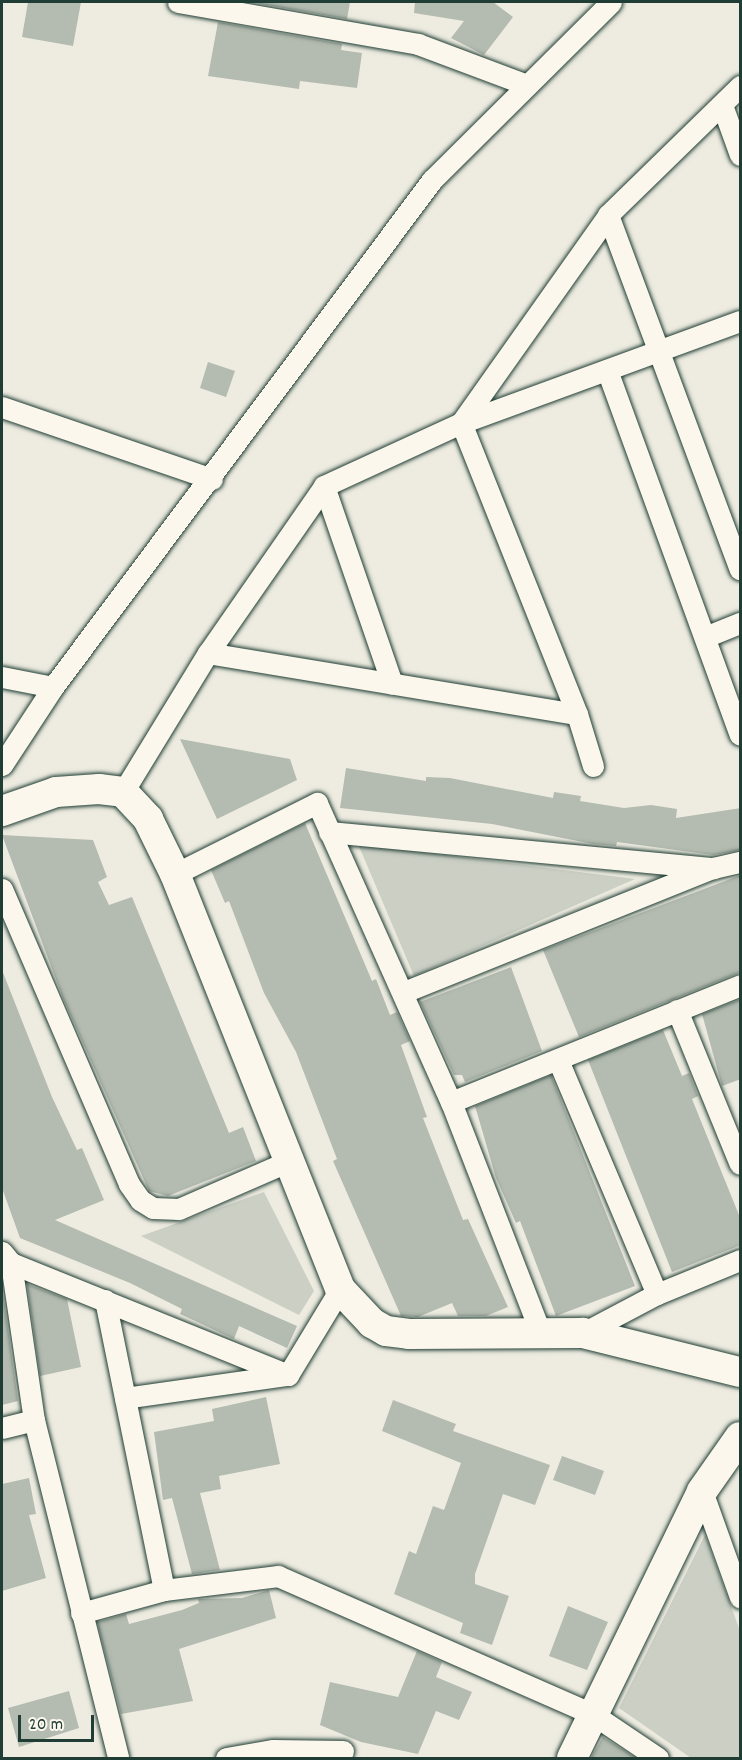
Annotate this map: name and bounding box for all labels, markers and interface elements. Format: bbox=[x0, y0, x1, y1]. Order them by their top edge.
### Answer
scale bar bbox=[21, 1703, 98, 1741]
text: 20 m bbox=[29, 1713, 63, 1738]

